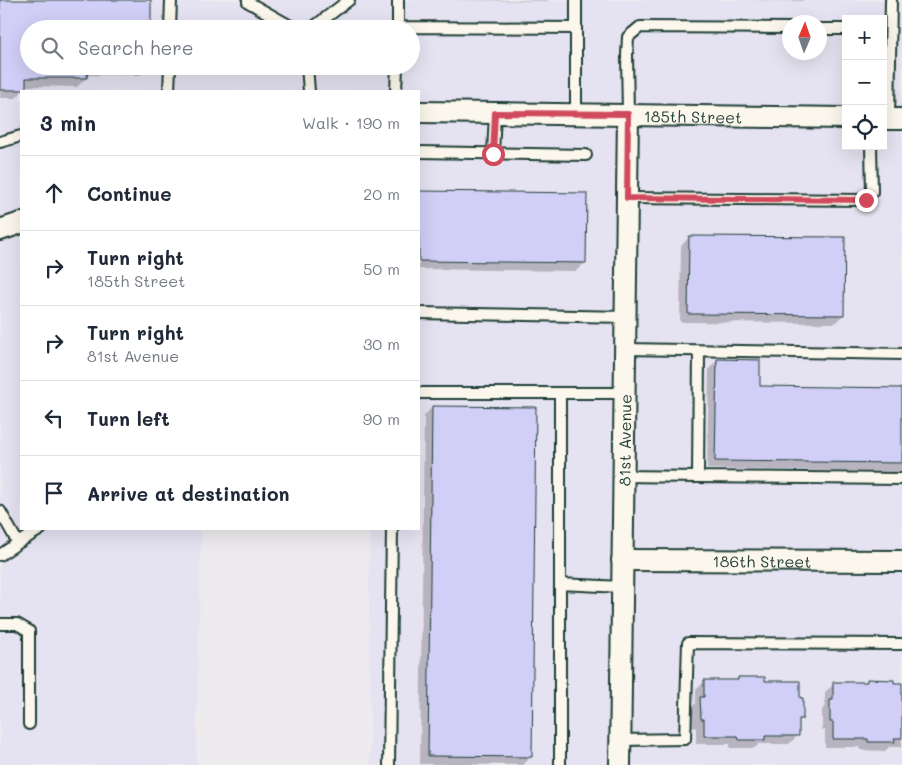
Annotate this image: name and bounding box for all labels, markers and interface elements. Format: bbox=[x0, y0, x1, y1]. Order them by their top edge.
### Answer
north arrow bbox=[782, 15, 827, 60]
map controls bbox=[842, 15, 887, 150]
button: + bbox=[842, 15, 887, 60]
search box bbox=[20, 20, 420, 75]
icon: search bbox=[38, 34, 66, 62]
text: Search here bbox=[78, 35, 194, 60]
button: − bbox=[842, 60, 887, 105]
street label: 185th Street bbox=[644, 105, 742, 127]
button: locate bbox=[842, 105, 887, 150]
text: 3 min bbox=[40, 109, 96, 136]
text: Walk · 190 m bbox=[302, 112, 400, 133]
route start bbox=[482, 143, 505, 166]
icon: ahead bbox=[40, 179, 68, 207]
text: Continue bbox=[87, 181, 172, 206]
text: 20 m bbox=[363, 183, 400, 204]
route end bbox=[855, 189, 878, 212]
text: Turn right bbox=[87, 245, 184, 270]
icon: right bbox=[40, 254, 68, 282]
text: 50 m bbox=[363, 258, 400, 279]
text: 185th Street bbox=[87, 270, 185, 291]
text: Turn right bbox=[87, 320, 184, 345]
icon: right bbox=[40, 329, 68, 357]
text: 30 m bbox=[363, 333, 400, 354]
text: 81st Avenue bbox=[87, 345, 179, 366]
street label: 81st Avenue bbox=[613, 394, 635, 486]
icon: left bbox=[40, 404, 68, 432]
text: Turn left bbox=[87, 406, 170, 431]
text: 90 m bbox=[363, 408, 400, 429]
icon: arrive bbox=[40, 479, 68, 507]
text: Arrive at destination bbox=[87, 481, 290, 506]
street label: 186th Street bbox=[713, 550, 811, 571]

